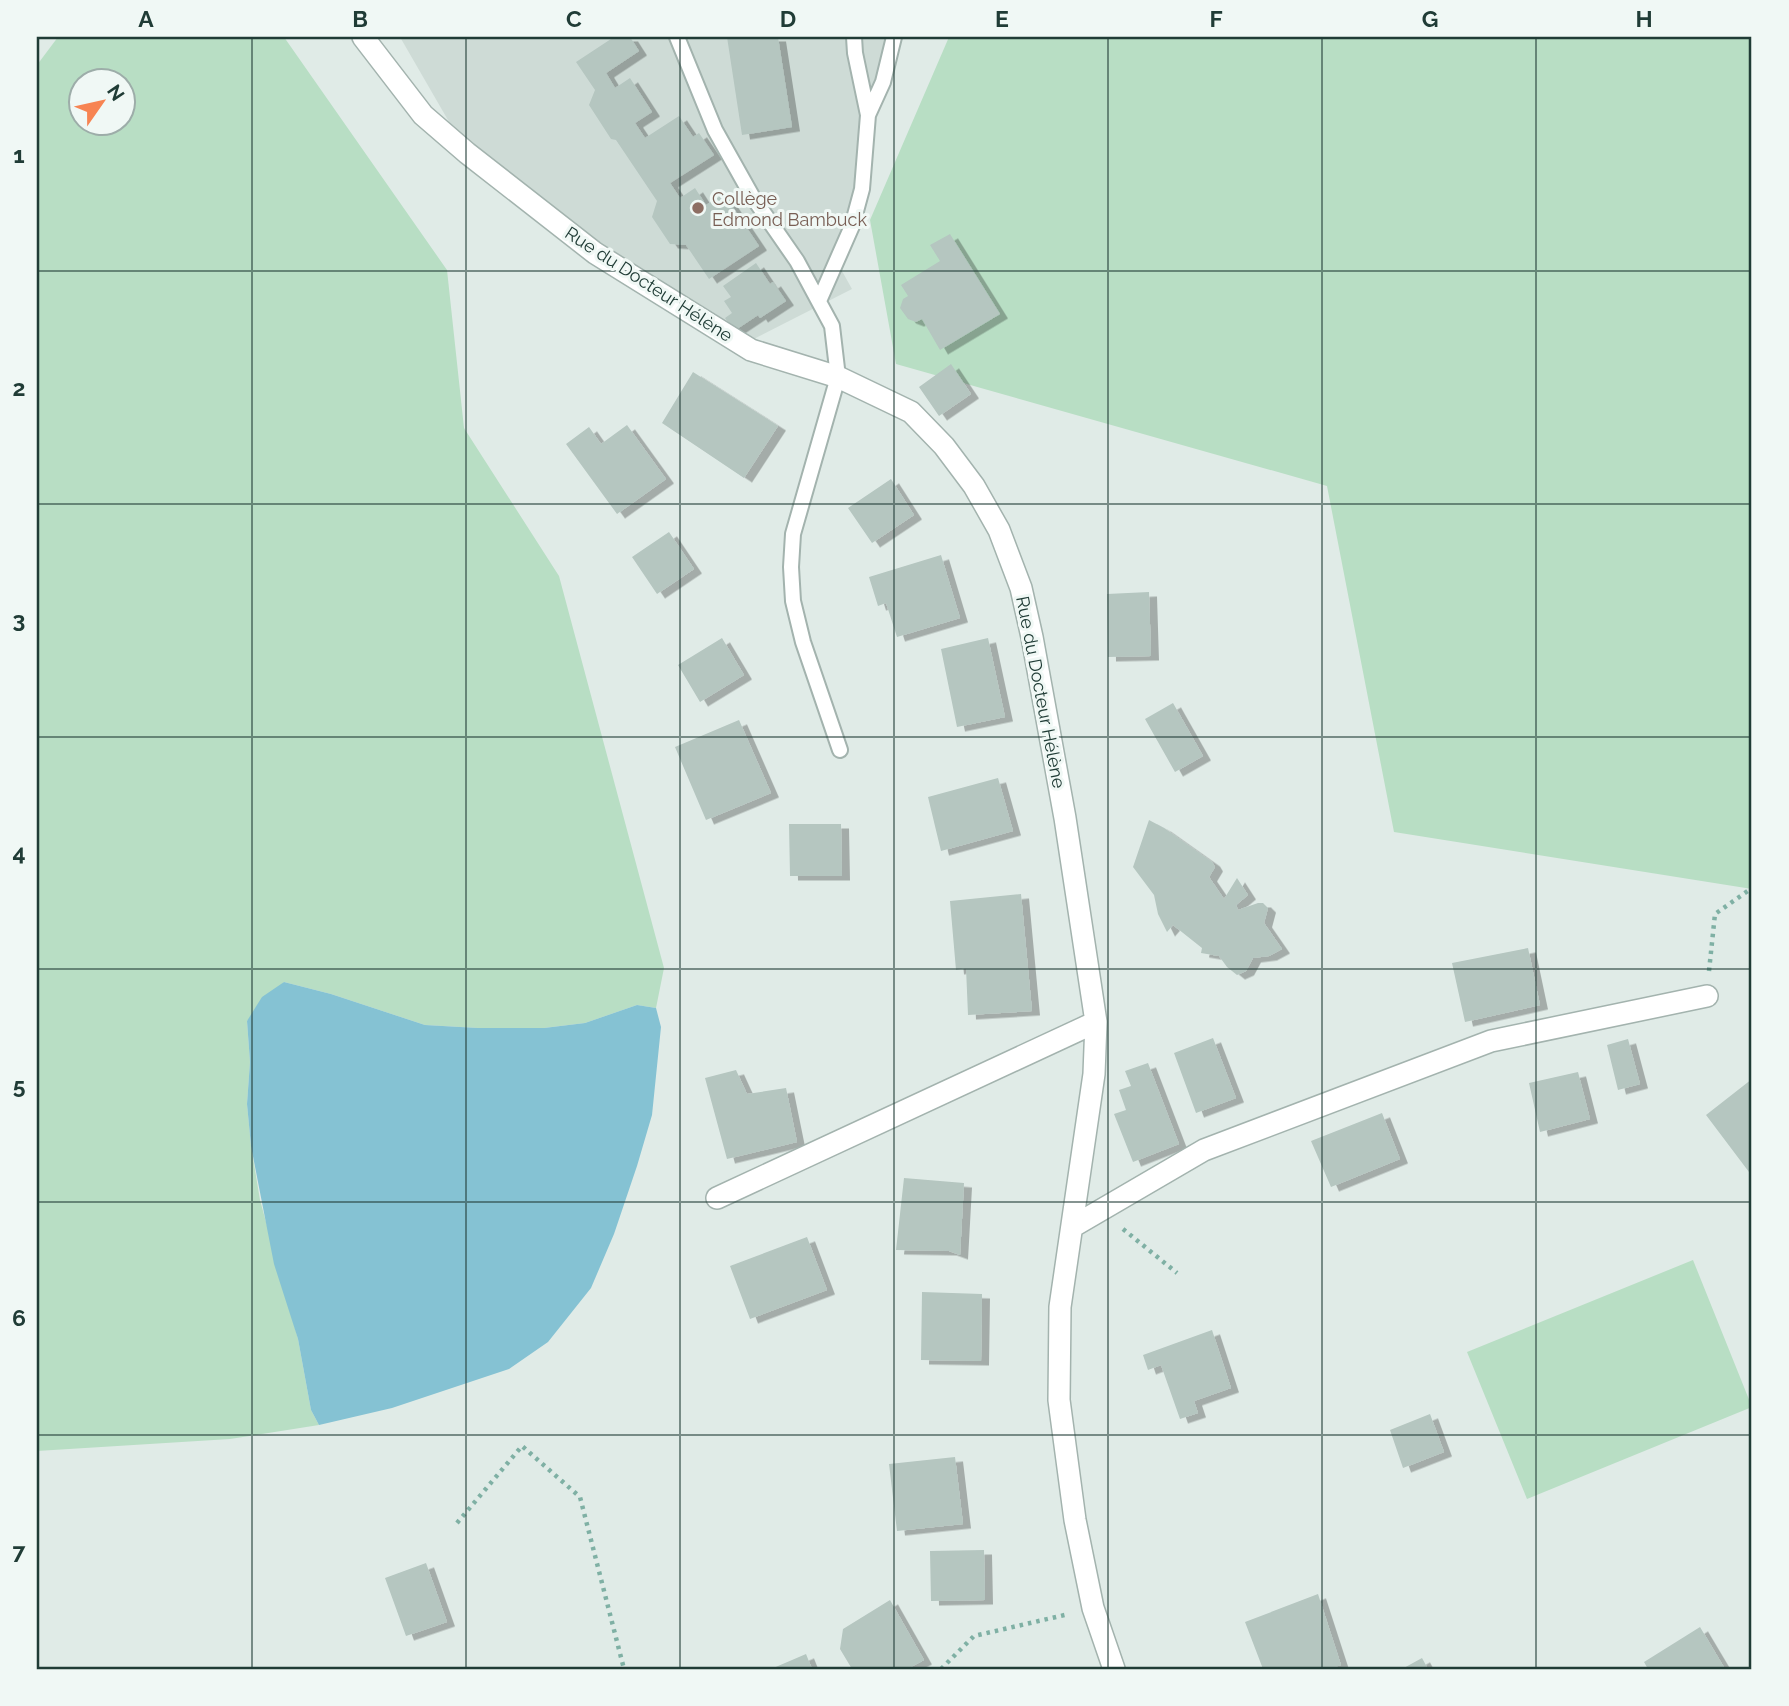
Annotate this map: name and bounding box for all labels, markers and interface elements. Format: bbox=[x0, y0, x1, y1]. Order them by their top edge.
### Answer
text: A bbox=[138, 5, 154, 32]
text: B bbox=[352, 5, 368, 32]
text: C bbox=[566, 5, 582, 32]
text: D bbox=[780, 5, 796, 32]
text: E bbox=[995, 5, 1009, 32]
text: F bbox=[1209, 5, 1223, 32]
text: G bbox=[1422, 5, 1438, 32]
text: H bbox=[1635, 5, 1653, 32]
north arrow bbox=[66, 66, 136, 136]
text: N bbox=[103, 80, 129, 105]
text: 1 bbox=[13, 141, 25, 168]
place label: Collège Edmond Bambuck bbox=[712, 188, 867, 230]
marker: Collège Edmond Bambuck bbox=[690, 200, 706, 216]
street label: Rue du Docteur Hélène bbox=[561, 222, 737, 346]
text: 2 bbox=[13, 374, 25, 401]
street label: Rue du Docteur Hélène bbox=[1012, 594, 1070, 790]
text: 3 bbox=[13, 606, 25, 633]
text: 4 bbox=[12, 839, 26, 866]
text: 5 bbox=[13, 1072, 26, 1099]
text: 6 bbox=[12, 1304, 26, 1331]
text: 7 bbox=[13, 1537, 26, 1564]

